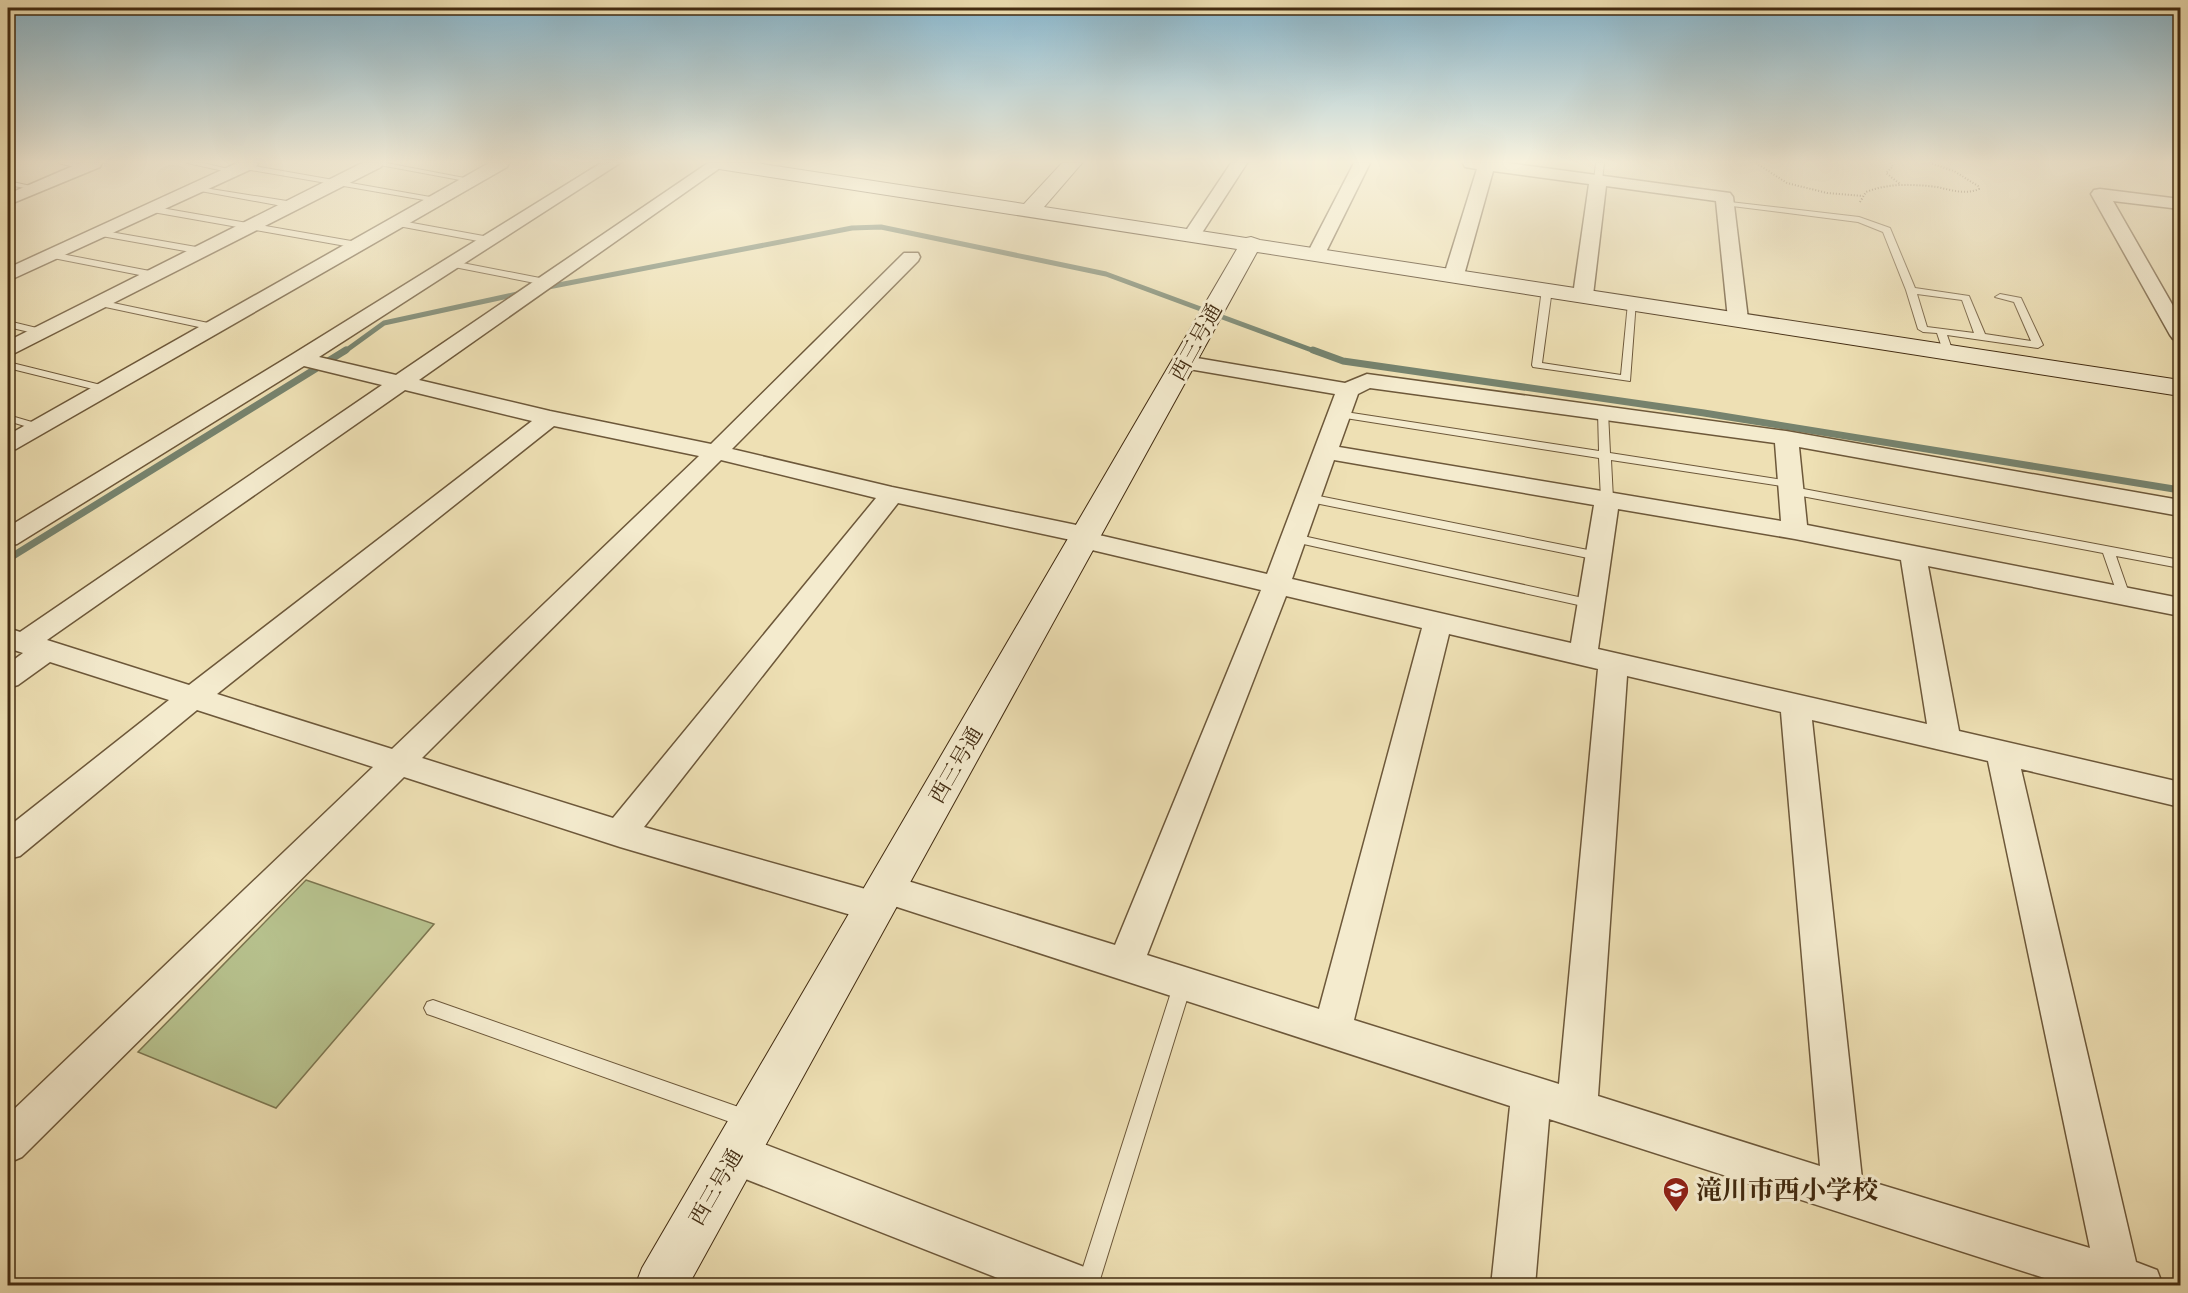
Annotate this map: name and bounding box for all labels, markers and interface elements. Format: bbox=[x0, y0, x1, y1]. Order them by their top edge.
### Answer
street label: 西三号通 bbox=[1163, 298, 1228, 385]
street label: 西三号通 bbox=[923, 722, 988, 808]
street label: 西三号通 bbox=[683, 1144, 748, 1230]
place label: 滝川市西小学校 bbox=[1696, 1173, 1878, 1207]
school or university icon: 滝川市西小学校 bbox=[1661, 1175, 1691, 1213]

